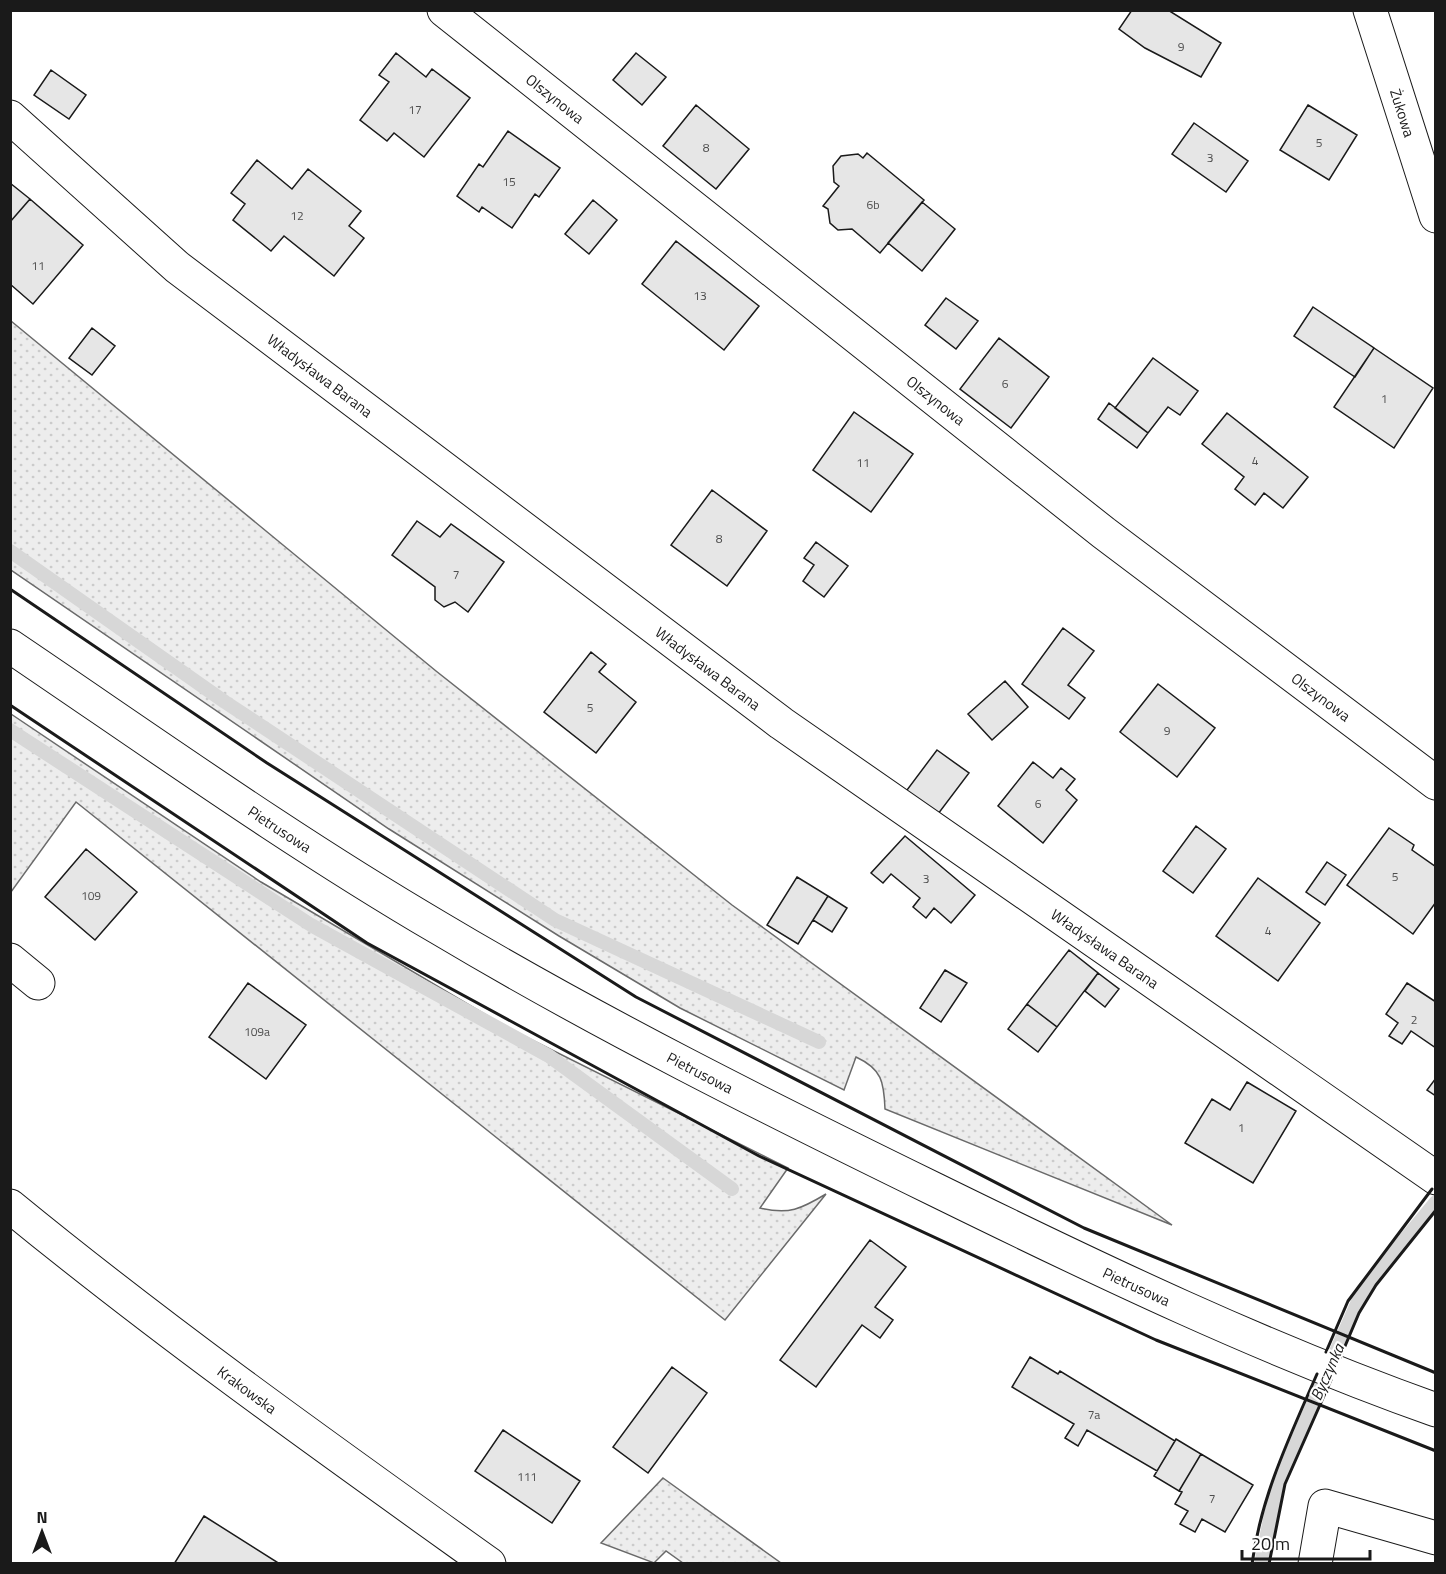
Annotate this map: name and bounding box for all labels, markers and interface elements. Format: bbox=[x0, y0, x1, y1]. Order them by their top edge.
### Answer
house number: 9 bbox=[1178, 37, 1185, 56]
street label: Olszynowa bbox=[521, 68, 590, 129]
street label: Żukowa bbox=[1384, 86, 1422, 140]
house number: 17 bbox=[408, 100, 422, 119]
house number: 5 bbox=[1316, 133, 1323, 152]
house number: 8 bbox=[703, 138, 710, 157]
house number: 3 bbox=[1207, 148, 1213, 167]
house number: 15 bbox=[502, 172, 516, 191]
house number: 6b bbox=[866, 195, 880, 214]
house number: 12 bbox=[290, 206, 304, 225]
house number: 11 bbox=[31, 256, 45, 275]
house number: 13 bbox=[693, 286, 707, 305]
street label: Władysława Barana bbox=[263, 328, 378, 423]
street label: Olszynowa bbox=[902, 370, 971, 431]
house number: 6 bbox=[1002, 374, 1009, 393]
house number: 1 bbox=[1381, 389, 1387, 408]
house number: 4 bbox=[1252, 451, 1259, 470]
house number: 11 bbox=[856, 453, 870, 472]
house number: 8 bbox=[716, 529, 723, 548]
house number: 7 bbox=[453, 565, 459, 584]
street label: Władysława Barana bbox=[651, 621, 766, 716]
street label: Olszynowa bbox=[1287, 667, 1356, 727]
house number: 5 bbox=[587, 698, 594, 717]
house number: 9 bbox=[1164, 721, 1171, 740]
house number: 6 bbox=[1035, 794, 1042, 813]
street label: Pietrusowa bbox=[244, 799, 317, 858]
house number: 5 bbox=[1392, 867, 1399, 886]
house number: 3 bbox=[923, 869, 929, 888]
house number: 109 bbox=[81, 886, 101, 905]
street label: Władysława Barana bbox=[1046, 903, 1164, 994]
house number: 4 bbox=[1265, 921, 1272, 940]
house number: 2 bbox=[1411, 1010, 1417, 1029]
house number: 109a bbox=[244, 1022, 270, 1041]
street label: Pietrusowa bbox=[663, 1045, 738, 1099]
house number: 1 bbox=[1238, 1118, 1244, 1137]
street label: Pietrusowa bbox=[1099, 1261, 1175, 1312]
water label: Byczynka bbox=[1304, 1339, 1350, 1404]
street label: Krakowska bbox=[213, 1360, 282, 1419]
house number: 7a bbox=[1088, 1405, 1100, 1424]
house number: 111 bbox=[517, 1467, 537, 1486]
house number: 7 bbox=[1209, 1489, 1215, 1508]
north arrow bbox=[12, 1502, 72, 1562]
text: N bbox=[36, 1505, 48, 1529]
scale bar bbox=[1242, 1523, 1370, 1561]
text: 20 m bbox=[1251, 1530, 1290, 1557]

